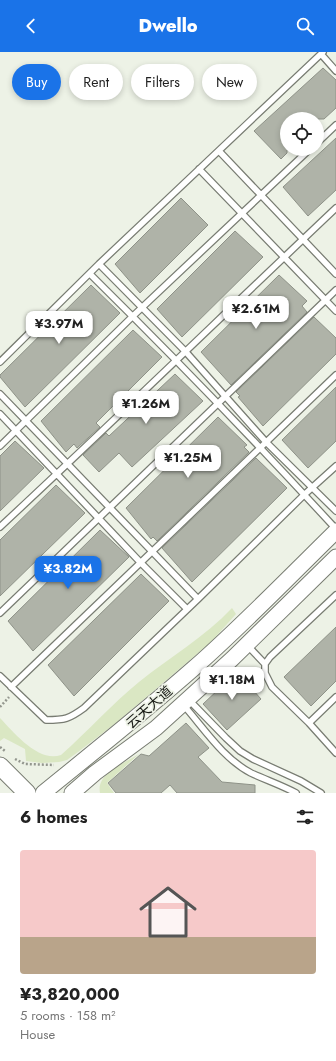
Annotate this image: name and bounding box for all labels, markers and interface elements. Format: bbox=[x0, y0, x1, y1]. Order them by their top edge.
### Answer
text: Dwello bbox=[138, 13, 198, 39]
icon: back bbox=[20, 15, 42, 37]
icon: search bbox=[294, 15, 316, 37]
chip: Buy bbox=[12, 64, 61, 100]
chip: Rent bbox=[69, 64, 123, 100]
chip: Filters bbox=[131, 64, 194, 100]
chip: New bbox=[202, 64, 257, 100]
map controls bbox=[280, 112, 324, 156]
button: locate bbox=[280, 112, 324, 156]
pin: ¥2.61M bbox=[223, 296, 289, 330]
text: ¥2.61M bbox=[232, 299, 280, 318]
pin: ¥3.97M bbox=[26, 311, 92, 345]
text: ¥3.97M bbox=[35, 314, 83, 333]
pin: ¥1.26M bbox=[113, 391, 179, 425]
text: ¥1.26M bbox=[122, 394, 170, 413]
pin: ¥1.25M bbox=[155, 445, 221, 479]
text: ¥1.25M bbox=[164, 448, 212, 467]
pin: ¥3.82M bbox=[35, 556, 101, 590]
text: ¥3.82M bbox=[43, 559, 93, 578]
pin: ¥1.18M bbox=[199, 667, 265, 701]
text: ¥1.18M bbox=[209, 670, 255, 689]
street label: 云天大道 bbox=[121, 681, 177, 733]
text: 6 homes bbox=[20, 805, 88, 829]
icon: filters bbox=[294, 806, 316, 828]
icon: home bbox=[132, 876, 204, 948]
text: ¥3,820,000 bbox=[20, 982, 120, 1006]
text: 5 rooms · 158 m² bbox=[20, 1006, 116, 1025]
text: House bbox=[20, 1025, 55, 1044]

